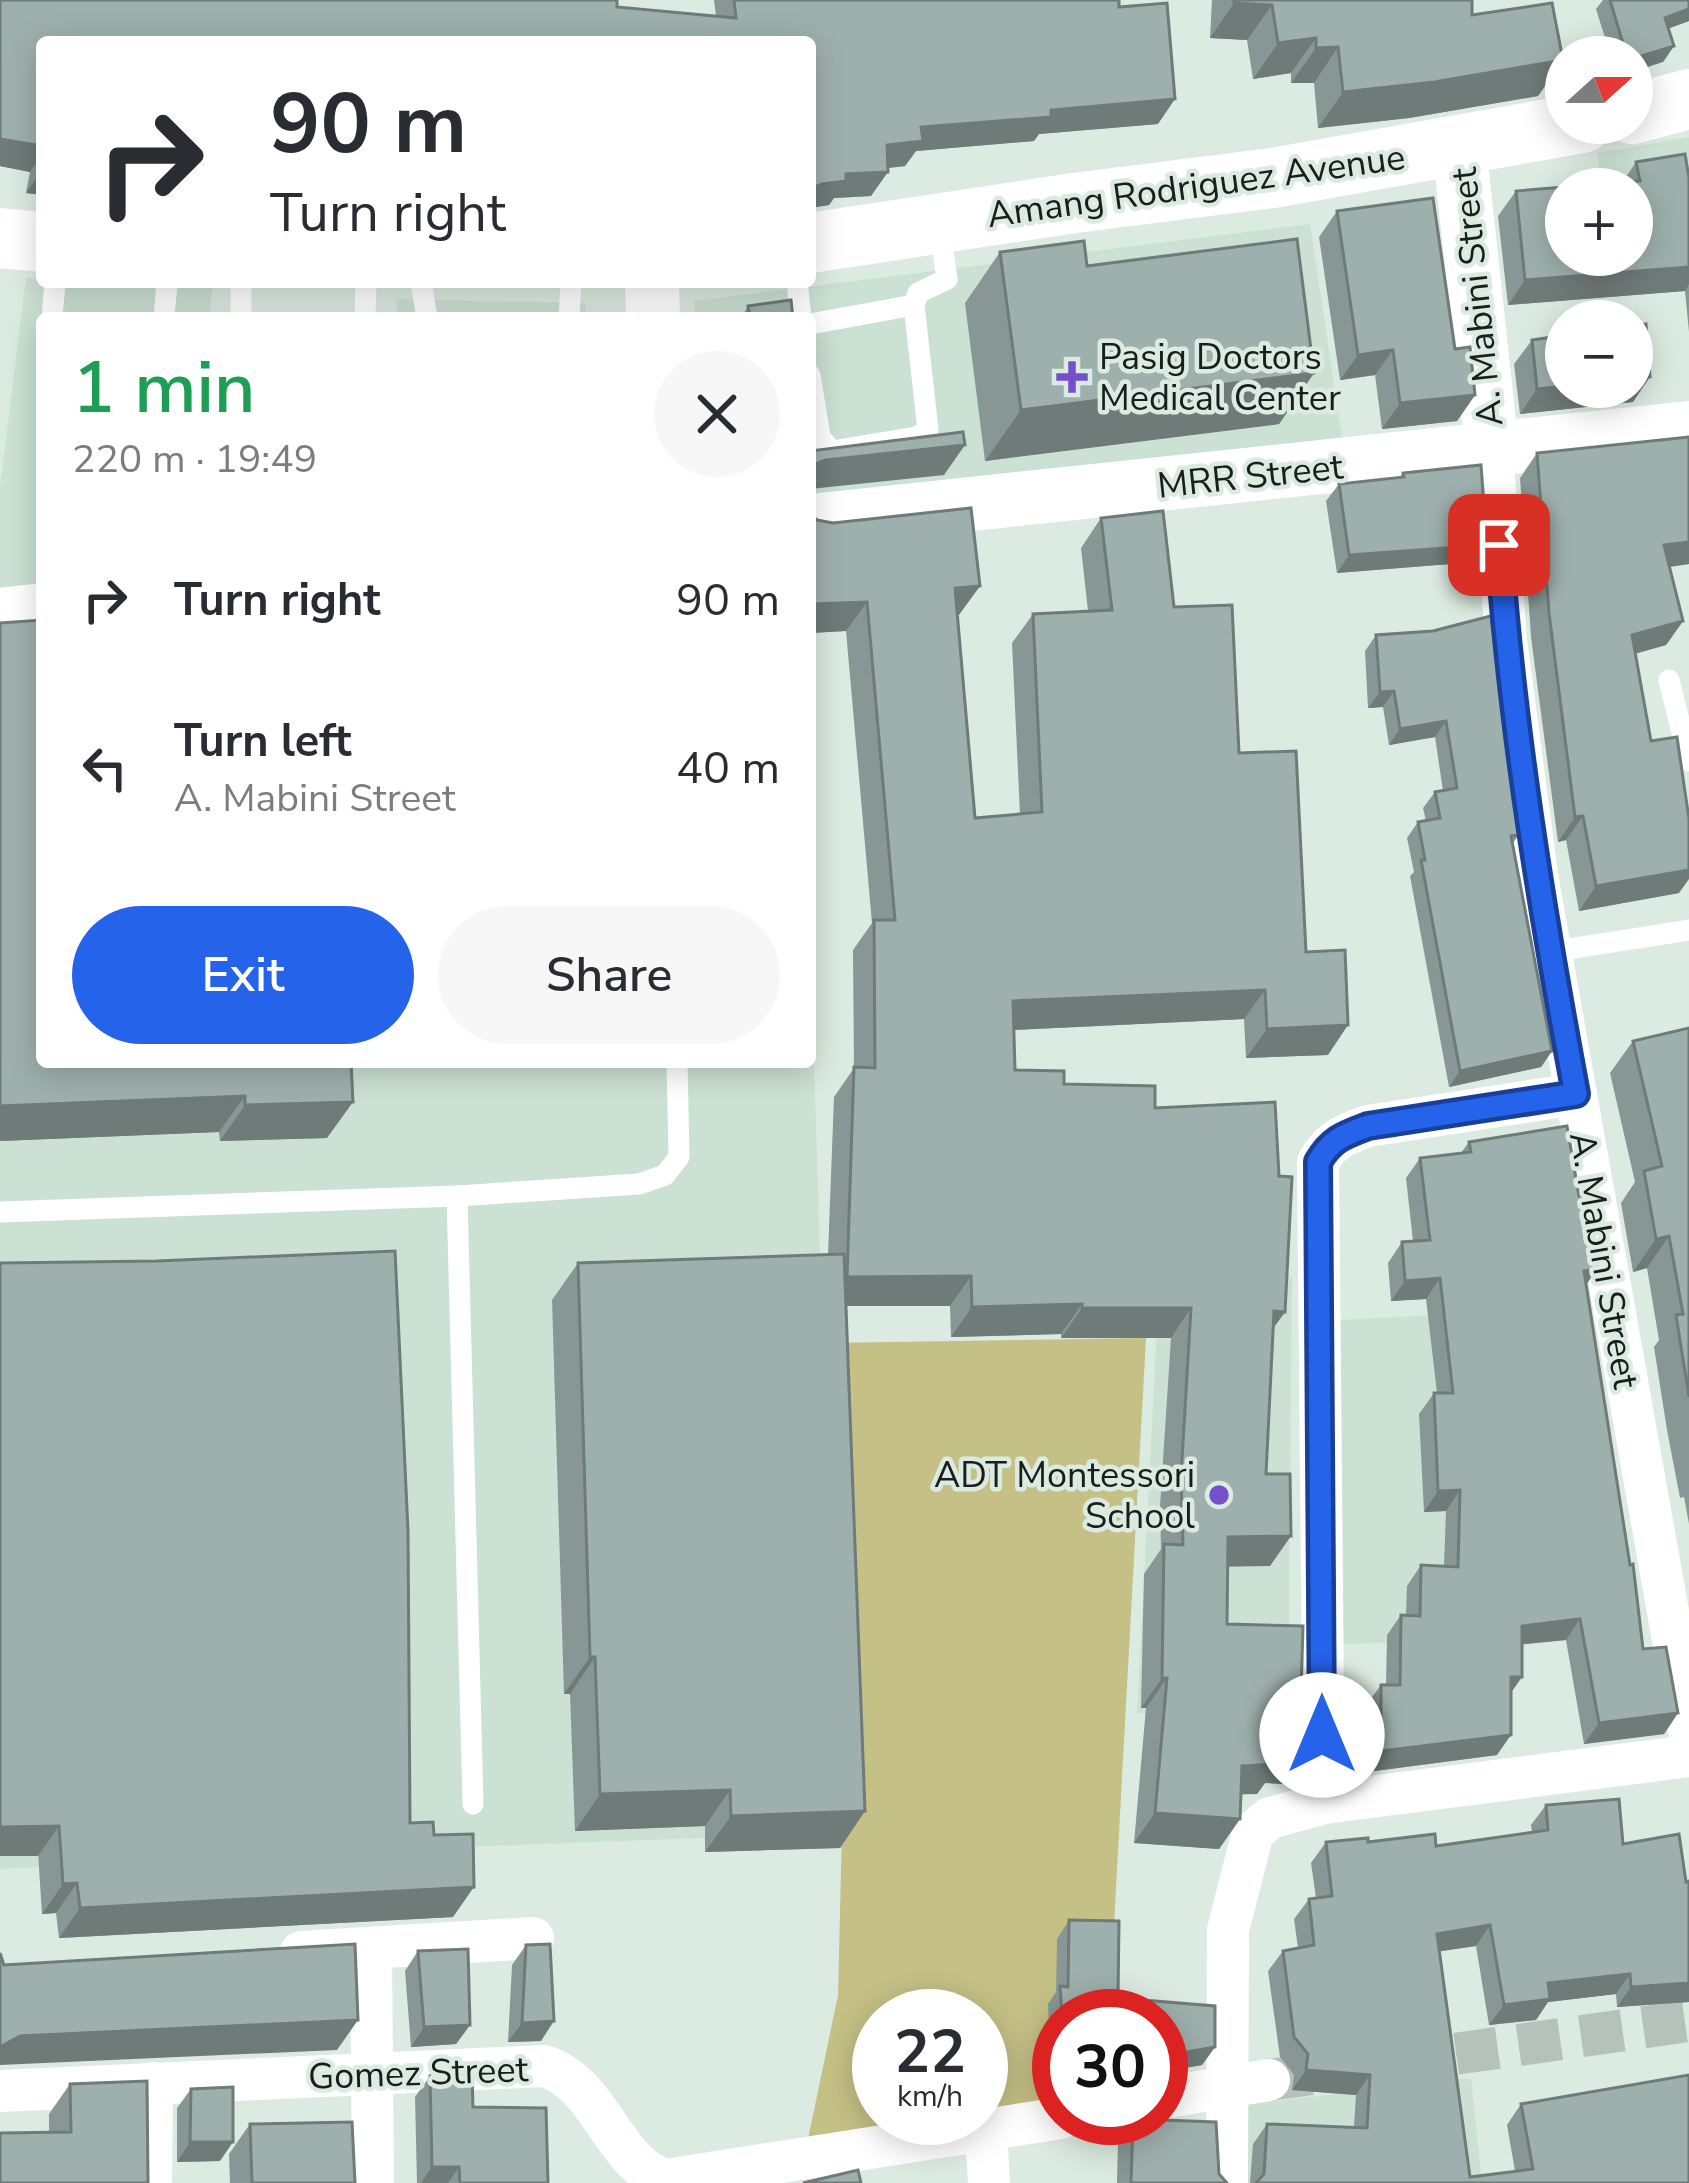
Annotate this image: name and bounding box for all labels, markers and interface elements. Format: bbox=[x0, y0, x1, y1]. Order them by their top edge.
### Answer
north arrow bbox=[1545, 36, 1653, 144]
map controls bbox=[1545, 36, 1653, 408]
text: 90 m bbox=[270, 67, 467, 182]
icon: right bbox=[72, 84, 228, 240]
street label: Amang Rodriguez Avenue bbox=[984, 133, 1408, 240]
street label: A. Mabini Street bbox=[1440, 165, 1515, 429]
button: + bbox=[1545, 168, 1653, 276]
text: Turn right bbox=[270, 176, 506, 250]
button: − bbox=[1545, 300, 1653, 408]
place label: Pasig Doctors Medical Center bbox=[1099, 333, 1341, 423]
text: 1 min bbox=[72, 339, 255, 437]
button: close bbox=[654, 351, 780, 477]
marker: Pasig Doctors Medical Center bbox=[1056, 361, 1088, 393]
text: 220 m · 19:49 bbox=[72, 433, 317, 486]
street label: MRR Street bbox=[1155, 442, 1346, 511]
pin bbox=[1448, 494, 1550, 596]
icon: arrive bbox=[1466, 512, 1532, 578]
icon: right bbox=[72, 567, 138, 633]
text: Turn right bbox=[174, 570, 381, 631]
text: 90 m bbox=[676, 570, 780, 631]
text: Turn left bbox=[174, 711, 352, 772]
icon: left bbox=[72, 735, 138, 801]
text: 40 m bbox=[676, 738, 780, 799]
text: A. Mabini Street bbox=[174, 772, 456, 825]
button: Exit bbox=[72, 906, 414, 1044]
button: Share bbox=[438, 906, 780, 1044]
street label: A. Mabini Street bbox=[1557, 1128, 1650, 1393]
place label: ADT Montessori School bbox=[934, 1451, 1195, 1541]
marker: ADT Montessori School bbox=[1206, 1482, 1232, 1508]
position arrow bbox=[1259, 1672, 1385, 1798]
speed limit sign: 30 bbox=[1032, 1989, 1188, 2145]
text: 22 bbox=[894, 2011, 966, 2093]
street label: Gomez Street bbox=[307, 2045, 529, 2102]
text: km/h bbox=[897, 2076, 963, 2117]

